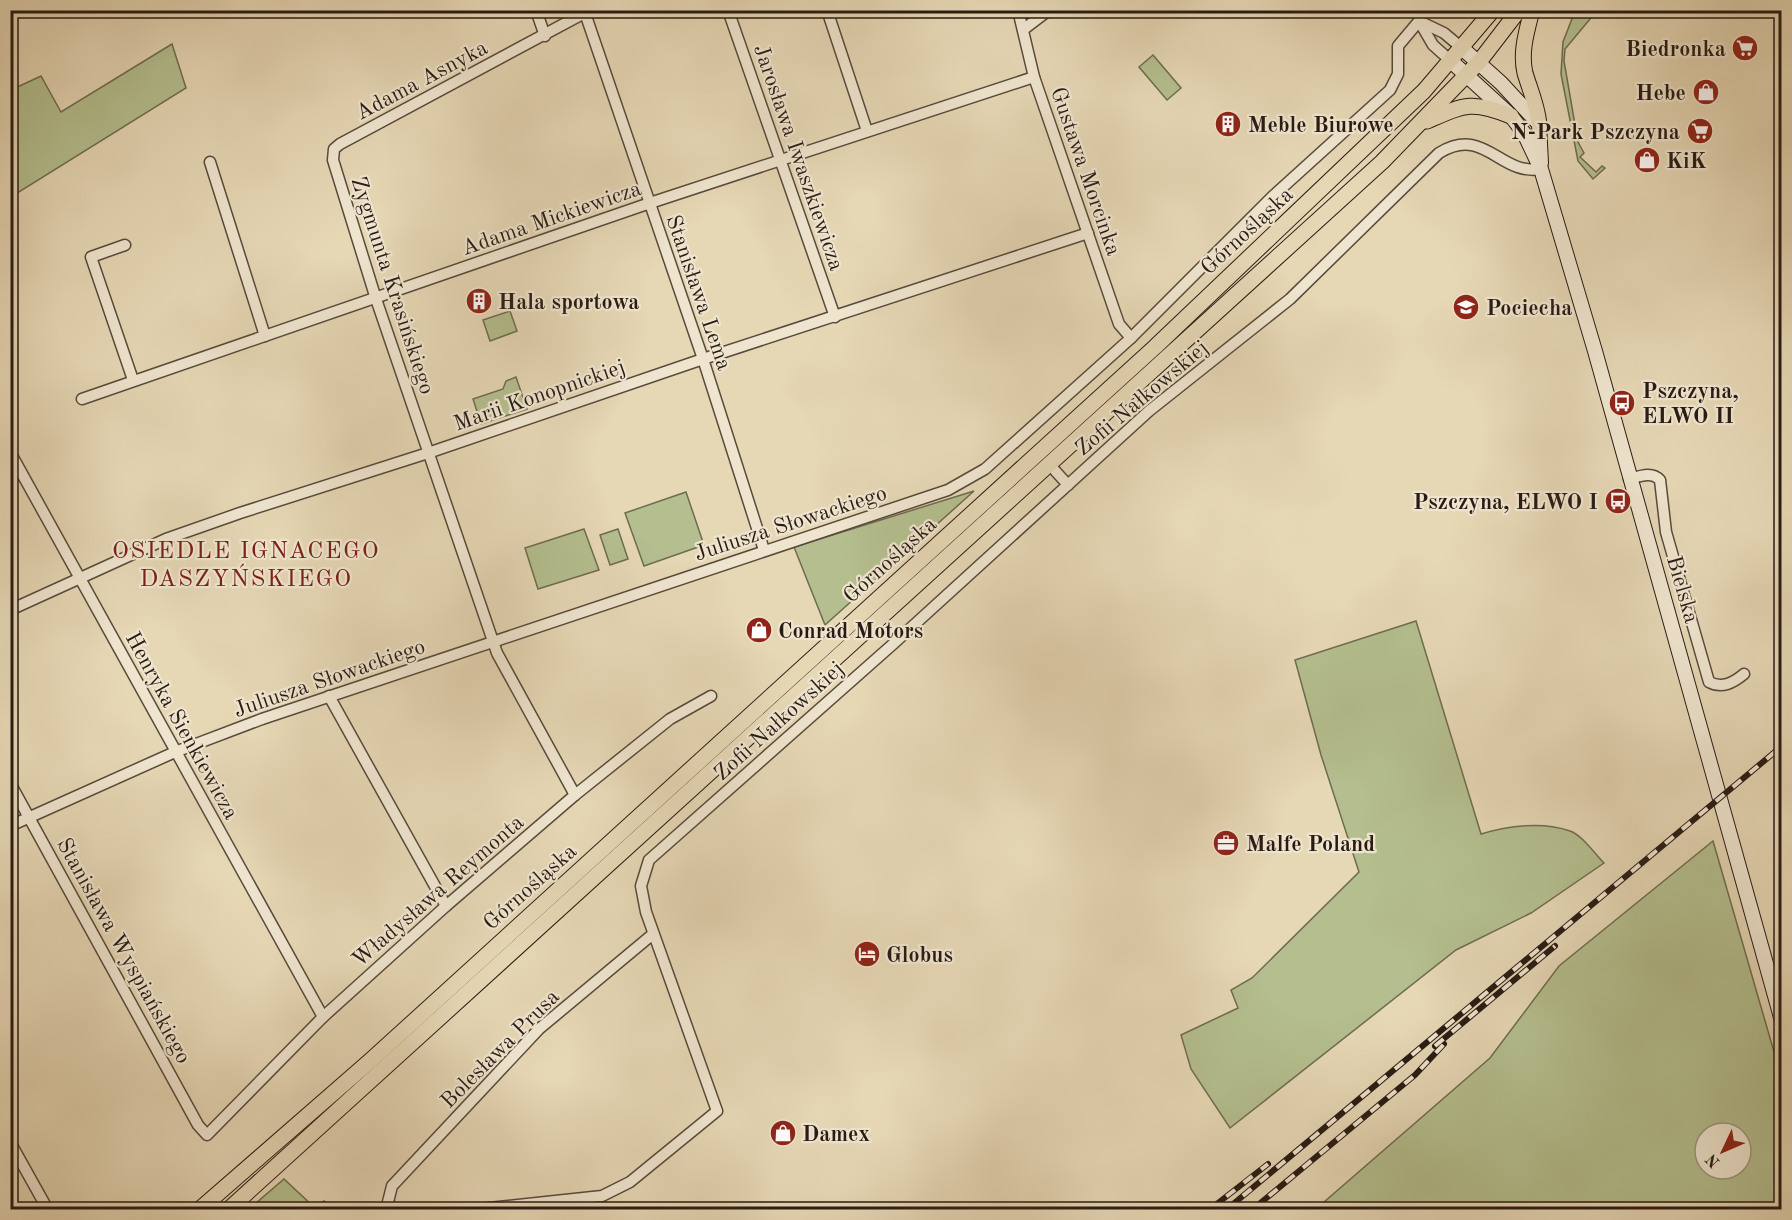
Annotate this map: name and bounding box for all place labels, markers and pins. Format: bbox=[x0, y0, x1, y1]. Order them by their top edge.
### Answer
supermarket icon: Biedronka bbox=[1730, 33, 1760, 63]
place label: Biedronka bbox=[1625, 39, 1726, 61]
shop icon: Hebe bbox=[1691, 77, 1721, 107]
place label: Hebe bbox=[1635, 83, 1686, 105]
building icon: Meble Biurowe bbox=[1213, 109, 1243, 139]
place label: Meble Biurowe bbox=[1248, 115, 1394, 137]
supermarket icon: N-Park Pszczyna bbox=[1685, 116, 1715, 146]
place label: N-Park Pszczyna bbox=[1511, 122, 1680, 144]
shop icon: KiK bbox=[1632, 145, 1662, 175]
place label: KiK bbox=[1666, 151, 1706, 173]
building icon: Hala sportowa bbox=[464, 286, 494, 316]
place label: Hala sportowa bbox=[498, 292, 640, 314]
school or university icon: Pociecha bbox=[1451, 292, 1481, 322]
place label: Pociecha bbox=[1486, 298, 1572, 320]
place label: Pszczyna, ELWO II bbox=[1642, 381, 1739, 428]
bus stop icon: Pszczyna, ELWO II bbox=[1607, 388, 1637, 418]
bus stop icon: Pszczyna, ELWO I bbox=[1603, 486, 1633, 516]
place label: Pszczyna, ELWO I bbox=[1413, 492, 1598, 514]
shop icon: Conrad Motors bbox=[744, 615, 774, 645]
place label: Conrad Motors bbox=[778, 621, 923, 643]
office icon: Malfe Poland bbox=[1211, 828, 1241, 858]
place label: Malfe Poland bbox=[1246, 834, 1375, 856]
hotel icon: Globus bbox=[852, 939, 882, 969]
place label: Globus bbox=[886, 945, 953, 967]
shop icon: Damex bbox=[768, 1118, 798, 1148]
place label: Damex bbox=[802, 1124, 870, 1146]

